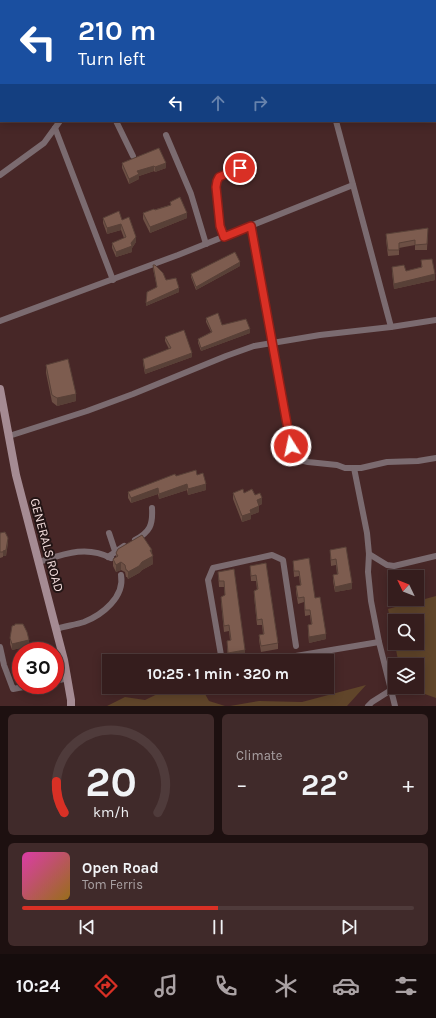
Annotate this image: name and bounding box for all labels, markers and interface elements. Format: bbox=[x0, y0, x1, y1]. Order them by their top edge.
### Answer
text: 210 m bbox=[78, 14, 156, 47]
icon: left bbox=[12, 16, 64, 68]
text: Turn left bbox=[78, 48, 146, 70]
icon: left bbox=[165, 92, 187, 114]
icon: ahead bbox=[207, 92, 229, 114]
icon: right bbox=[249, 92, 271, 114]
pin bbox=[223, 151, 257, 185]
icon: arrive bbox=[229, 157, 251, 179]
position arrow bbox=[270, 425, 312, 467]
street label: GENERALS ROAD bbox=[27, 496, 67, 594]
north arrow bbox=[388, 570, 424, 606]
map controls bbox=[388, 570, 424, 694]
button: search bbox=[388, 614, 424, 650]
speed limit sign: 30 bbox=[12, 642, 64, 694]
button: layers bbox=[388, 658, 424, 694]
text: 10:25 · 1 min · 320 m bbox=[147, 665, 289, 683]
text: Climate bbox=[236, 748, 282, 763]
text: 20 bbox=[85, 757, 137, 805]
text: 22° bbox=[301, 767, 349, 803]
text: − bbox=[236, 772, 248, 798]
text: + bbox=[402, 772, 414, 798]
text: km/h bbox=[93, 803, 129, 820]
text: Open Road bbox=[82, 859, 159, 877]
text: Tom Ferris bbox=[82, 877, 143, 892]
icon: previous bbox=[76, 916, 98, 938]
icon: pause bbox=[207, 916, 229, 938]
icon: next bbox=[338, 916, 360, 938]
icon: directions bbox=[92, 972, 120, 1000]
icon: music bbox=[152, 972, 180, 1000]
icon: phone bbox=[212, 972, 240, 1000]
icon: climate bbox=[272, 972, 300, 1000]
icon: car bbox=[332, 972, 360, 1000]
icon: filters bbox=[392, 972, 420, 1000]
text: 10:24 bbox=[16, 975, 60, 997]

